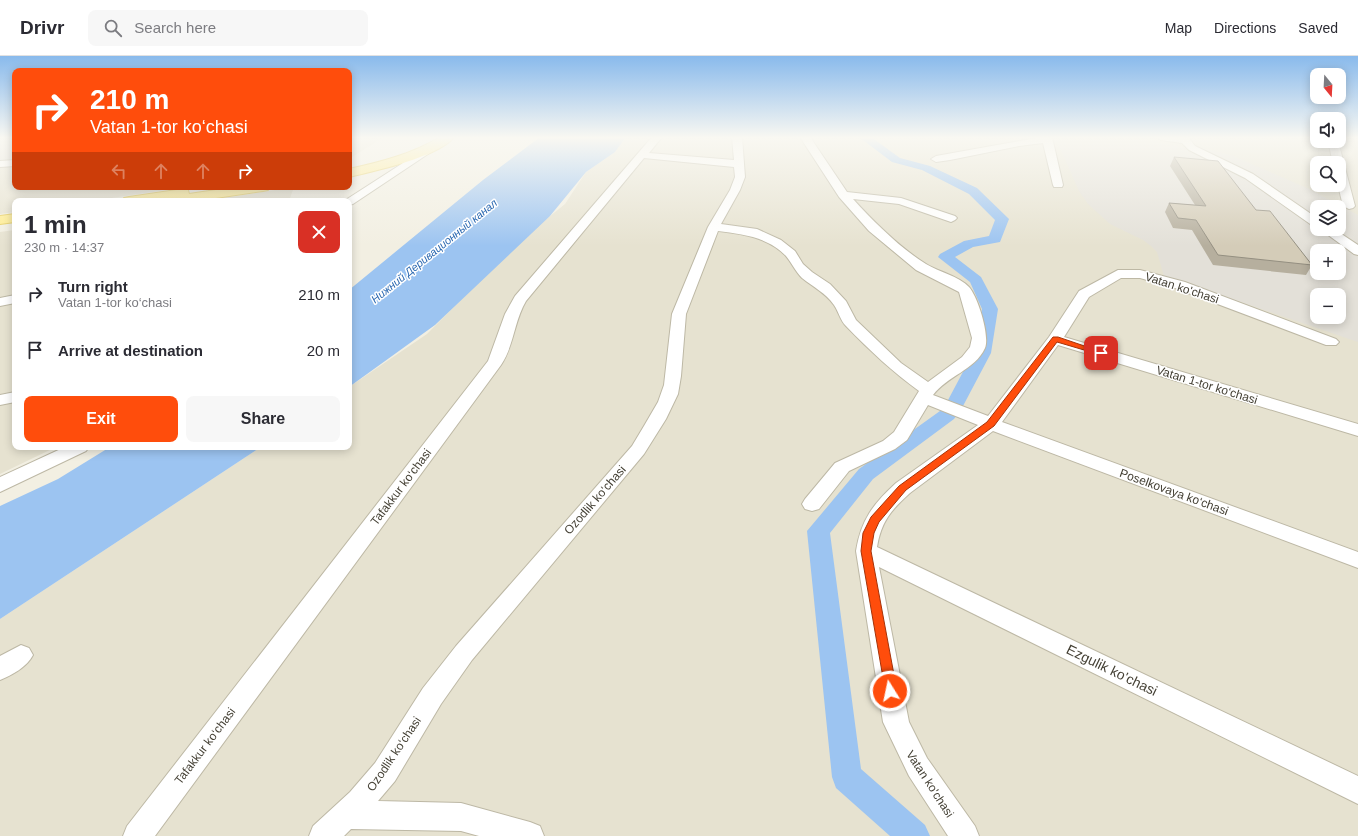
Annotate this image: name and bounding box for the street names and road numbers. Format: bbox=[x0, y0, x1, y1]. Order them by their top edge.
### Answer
street label: Vatan ko'chasi bbox=[1143, 269, 1221, 307]
street label: Vatan 1-tor ko‘chasi bbox=[1155, 363, 1259, 407]
street label: Tafakkur ko‘chasi bbox=[368, 446, 434, 528]
street label: Ozodlik ko‘chasi bbox=[561, 463, 629, 537]
street label: Poselkovaya ko‘chasi bbox=[1118, 466, 1230, 518]
street label: Ezgulik ko'chasi bbox=[1064, 641, 1160, 699]
street label: Tafakkur ko‘chasi bbox=[172, 705, 238, 787]
street label: Ozodlik ko‘chasi bbox=[364, 714, 424, 794]
street label: Vatan ko'chasi bbox=[903, 748, 957, 820]

